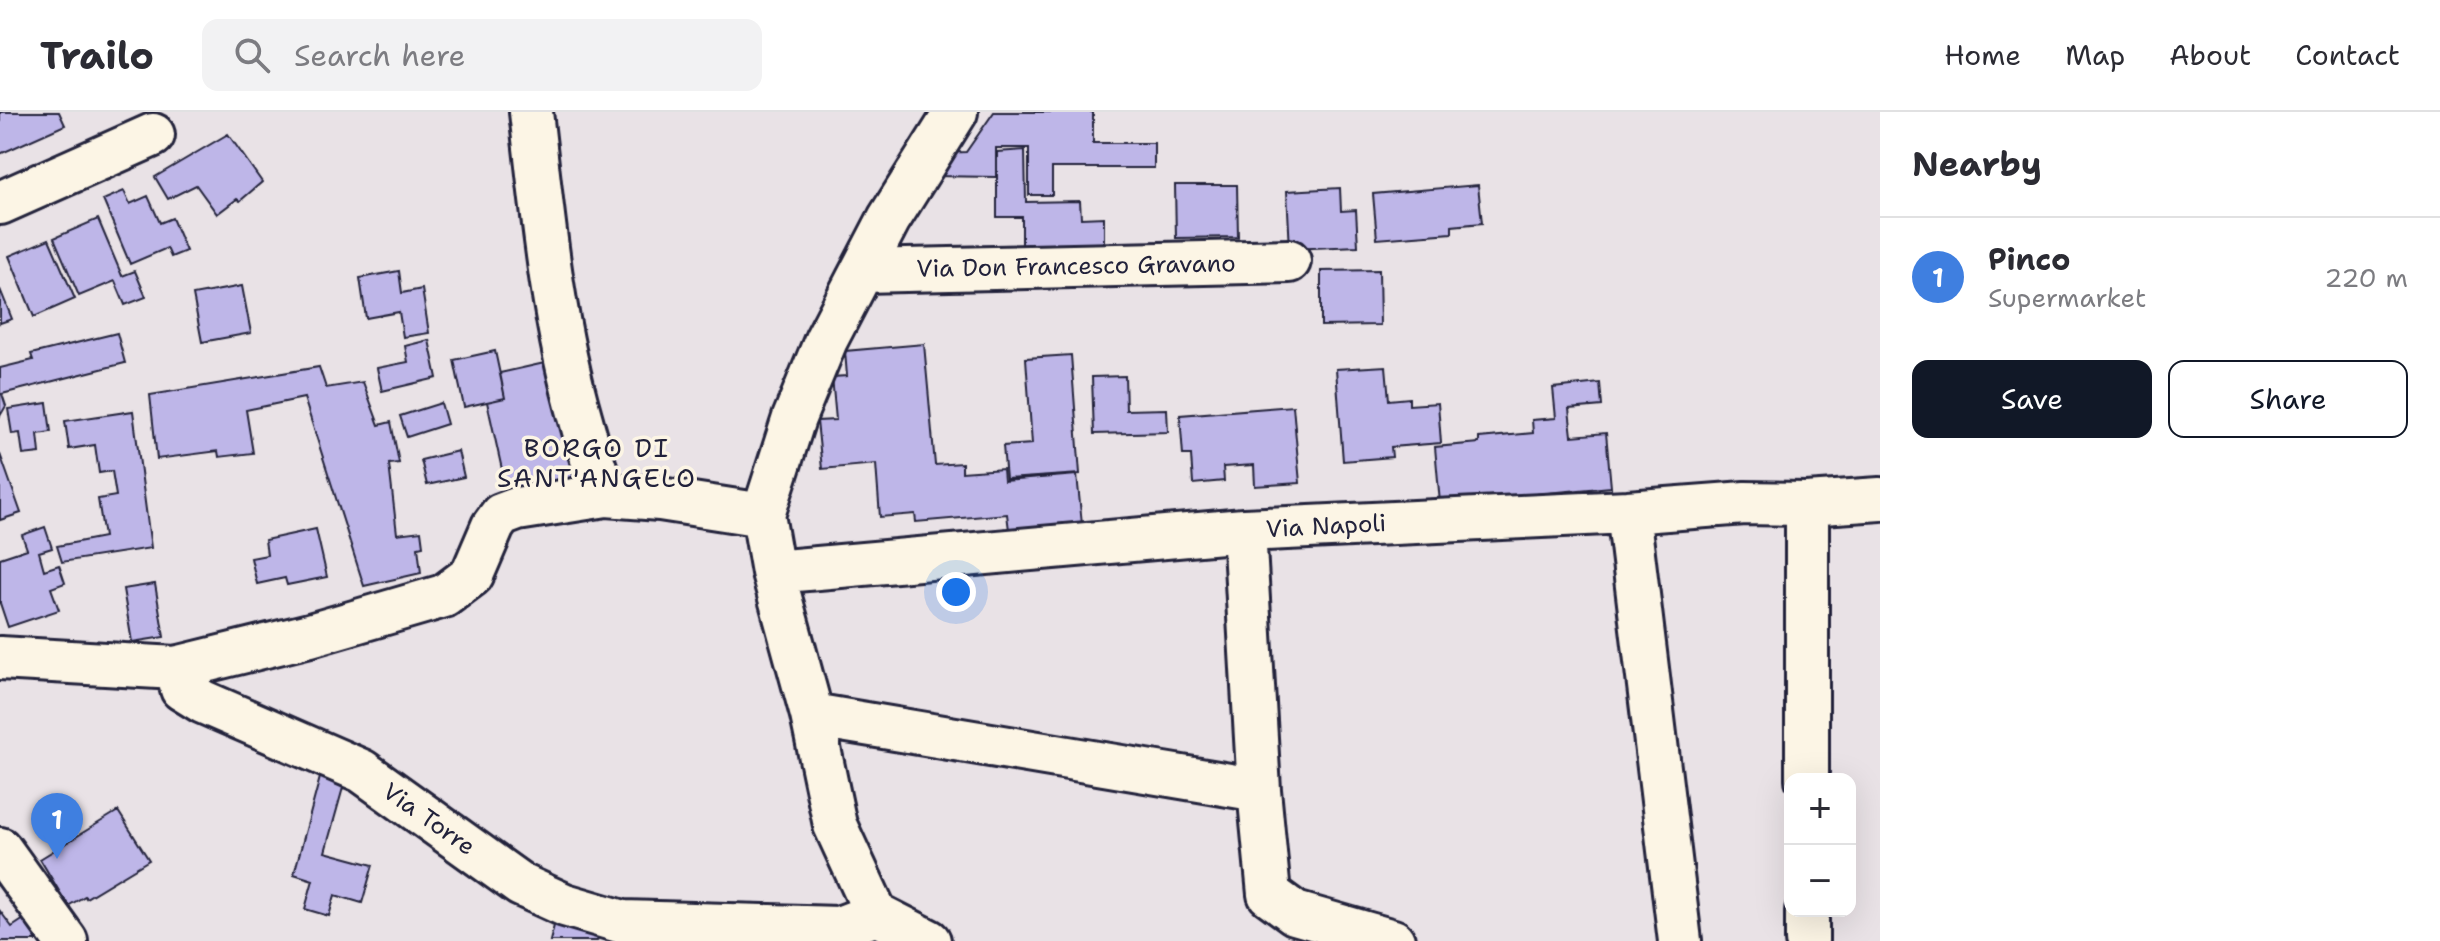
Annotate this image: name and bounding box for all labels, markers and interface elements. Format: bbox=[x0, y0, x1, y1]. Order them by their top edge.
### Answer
search box bbox=[202, 19, 762, 91]
text: Trailo bbox=[40, 30, 154, 81]
icon: search bbox=[230, 33, 274, 77]
text: Search here bbox=[294, 35, 465, 76]
text: Home bbox=[1944, 36, 2021, 74]
text: Map bbox=[2065, 36, 2125, 74]
text: About bbox=[2169, 36, 2251, 74]
text: Contact bbox=[2295, 36, 2400, 74]
text: Nearby bbox=[1912, 141, 2042, 187]
text: Pinco bbox=[1988, 239, 2071, 280]
street label: Via Don Francesco Gravano bbox=[916, 247, 1236, 285]
text: 1 bbox=[1932, 260, 1944, 295]
text: 220 m bbox=[2324, 260, 2408, 295]
text: Supermarket bbox=[1988, 280, 2146, 315]
button: Save bbox=[1912, 360, 2152, 438]
button: Share bbox=[2168, 360, 2408, 438]
district label: BORGO DI SANT'ANGELO bbox=[497, 430, 697, 495]
street label: Via Napoli bbox=[1265, 507, 1387, 545]
your location bbox=[936, 572, 976, 612]
map controls bbox=[1784, 773, 1856, 917]
button: + bbox=[1784, 773, 1856, 845]
street label: Via Torre bbox=[376, 775, 482, 863]
pin: 1 bbox=[31, 793, 83, 859]
button: − bbox=[1784, 845, 1856, 917]

